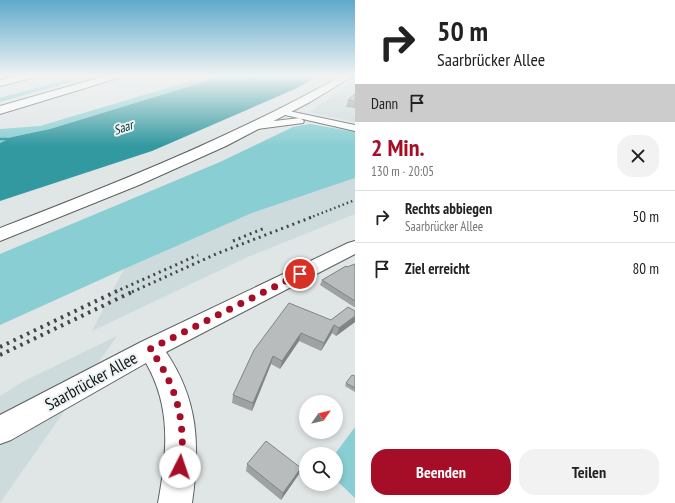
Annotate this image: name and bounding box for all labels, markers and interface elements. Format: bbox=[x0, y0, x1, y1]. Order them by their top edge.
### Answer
text: 50 m bbox=[437, 12, 488, 49]
icon: right bbox=[371, 16, 423, 68]
text: Saarbrücker Allee bbox=[437, 48, 545, 71]
icon: arrive bbox=[406, 92, 428, 114]
text: Dann bbox=[371, 94, 398, 113]
water label: Saar bbox=[111, 115, 137, 139]
text: 2 Min. bbox=[371, 132, 425, 163]
button: close bbox=[617, 135, 659, 177]
text: 130 m · 20:05 bbox=[371, 163, 434, 180]
text: Rechts abbiegen bbox=[405, 199, 492, 218]
icon: right bbox=[371, 206, 393, 228]
text: 50 m bbox=[633, 207, 659, 226]
text: Saarbrücker Allee bbox=[405, 218, 483, 235]
pin bbox=[283, 257, 317, 291]
icon: arrive bbox=[371, 258, 393, 280]
text: Ziel erreicht bbox=[405, 259, 470, 278]
text: 80 m bbox=[633, 259, 659, 278]
icon: arrive bbox=[289, 263, 311, 285]
street label: Saarbrücker Allee bbox=[41, 347, 141, 415]
north arrow bbox=[299, 395, 343, 439]
map controls bbox=[299, 395, 343, 491]
position arrow bbox=[159, 446, 201, 488]
button: search bbox=[299, 447, 343, 491]
button: Beenden bbox=[371, 449, 511, 495]
button: Teilen bbox=[519, 449, 659, 495]

